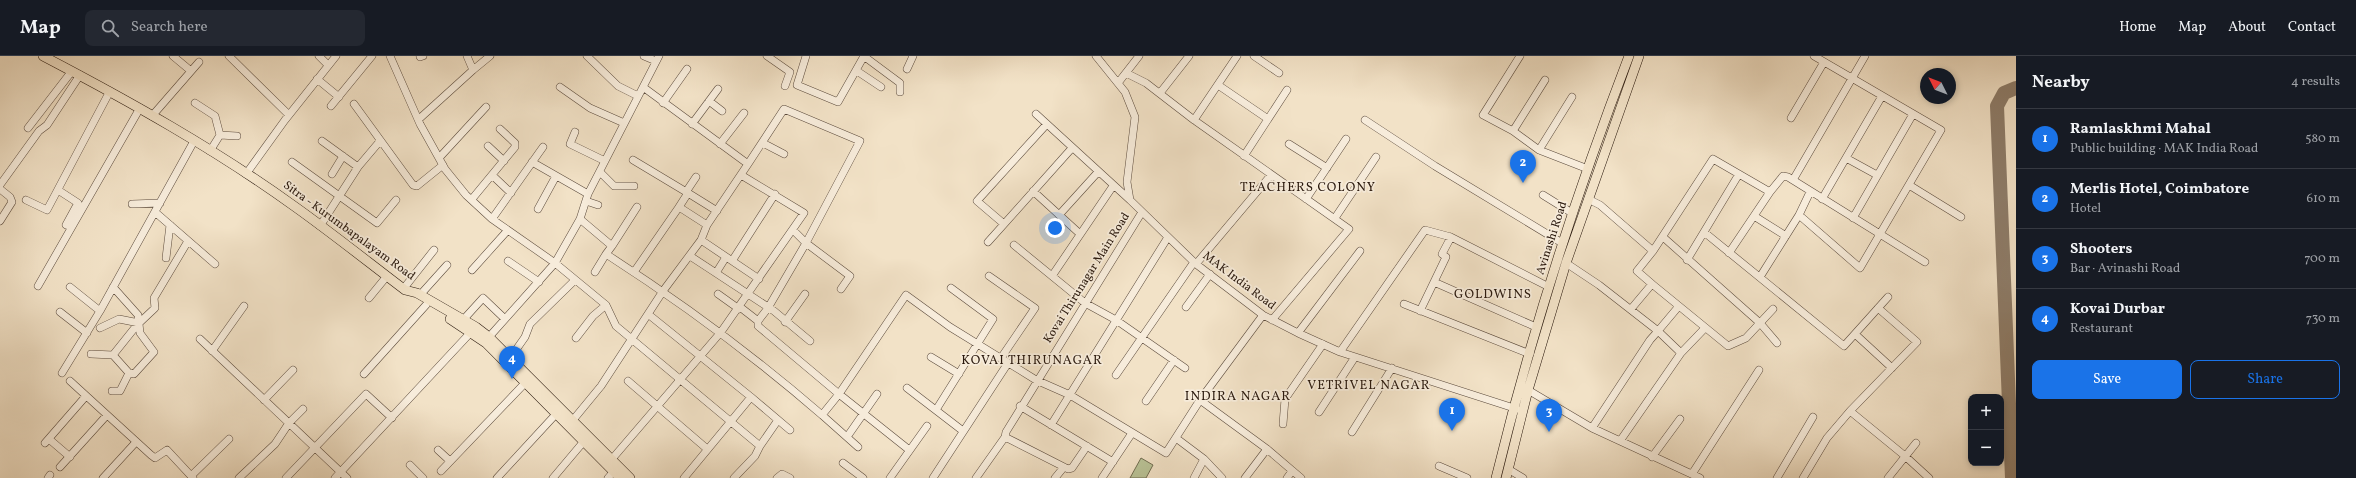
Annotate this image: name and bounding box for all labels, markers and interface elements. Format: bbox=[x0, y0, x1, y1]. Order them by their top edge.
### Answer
search box bbox=[85, 10, 365, 46]
text: Map bbox=[20, 15, 61, 41]
icon: search bbox=[99, 17, 121, 39]
text: Search here bbox=[131, 17, 208, 38]
text: Home bbox=[2119, 18, 2156, 37]
text: Map bbox=[2178, 18, 2206, 37]
text: About bbox=[2228, 18, 2266, 37]
text: Contact bbox=[2288, 18, 2336, 37]
north arrow bbox=[1920, 68, 1956, 104]
text: Nearby bbox=[2032, 71, 2090, 94]
text: 4 results bbox=[2291, 73, 2340, 91]
text: Ramlaskhmi Mahal bbox=[2070, 119, 2211, 140]
text: 1 bbox=[2042, 130, 2048, 148]
text: 580 m bbox=[2305, 130, 2340, 148]
text: Public building · MAK India Road bbox=[2070, 140, 2258, 158]
pin: 2 bbox=[1510, 150, 1536, 183]
street label: Sitra - Kurumbapalayam Road bbox=[280, 178, 418, 284]
district label: TEACHERS COLONY bbox=[1240, 179, 1376, 197]
text: Merlis Hotel, Coimbatore bbox=[2070, 179, 2249, 200]
text: 2 bbox=[2042, 190, 2048, 208]
text: 610 m bbox=[2306, 190, 2340, 208]
street label: Avinashi Road bbox=[1533, 199, 1571, 277]
text: Hotel bbox=[2070, 200, 2101, 218]
street label: Kovai Thirunagar Main Road bbox=[1040, 209, 1134, 346]
your location bbox=[1045, 218, 1065, 238]
text: Shooters bbox=[2070, 239, 2132, 260]
street label: MAK India Road bbox=[1199, 248, 1279, 314]
text: 3 bbox=[2042, 250, 2048, 268]
text: 700 m bbox=[2304, 250, 2340, 268]
text: Bar · Avinashi Road bbox=[2070, 260, 2180, 278]
district label: GOLDWINS bbox=[1454, 286, 1532, 304]
text: Kovai Durbar bbox=[2070, 299, 2165, 320]
text: 4 bbox=[2041, 310, 2049, 328]
text: 730 m bbox=[2306, 310, 2340, 328]
text: Restaurant bbox=[2070, 320, 2133, 338]
pin: 4 bbox=[499, 346, 525, 379]
district label: KOVAI THIRUNAGAR bbox=[961, 352, 1103, 370]
button: Save bbox=[2032, 360, 2182, 399]
button: Share bbox=[2190, 360, 2340, 399]
district label: VETRIVEL NAGAR bbox=[1307, 377, 1431, 395]
district label: INDIRA NAGAR bbox=[1185, 388, 1291, 406]
map controls bbox=[1968, 394, 2004, 466]
button: + bbox=[1968, 394, 2004, 430]
pin: 1 bbox=[1439, 398, 1465, 431]
pin: 3 bbox=[1536, 399, 1562, 432]
button: − bbox=[1968, 430, 2004, 466]

